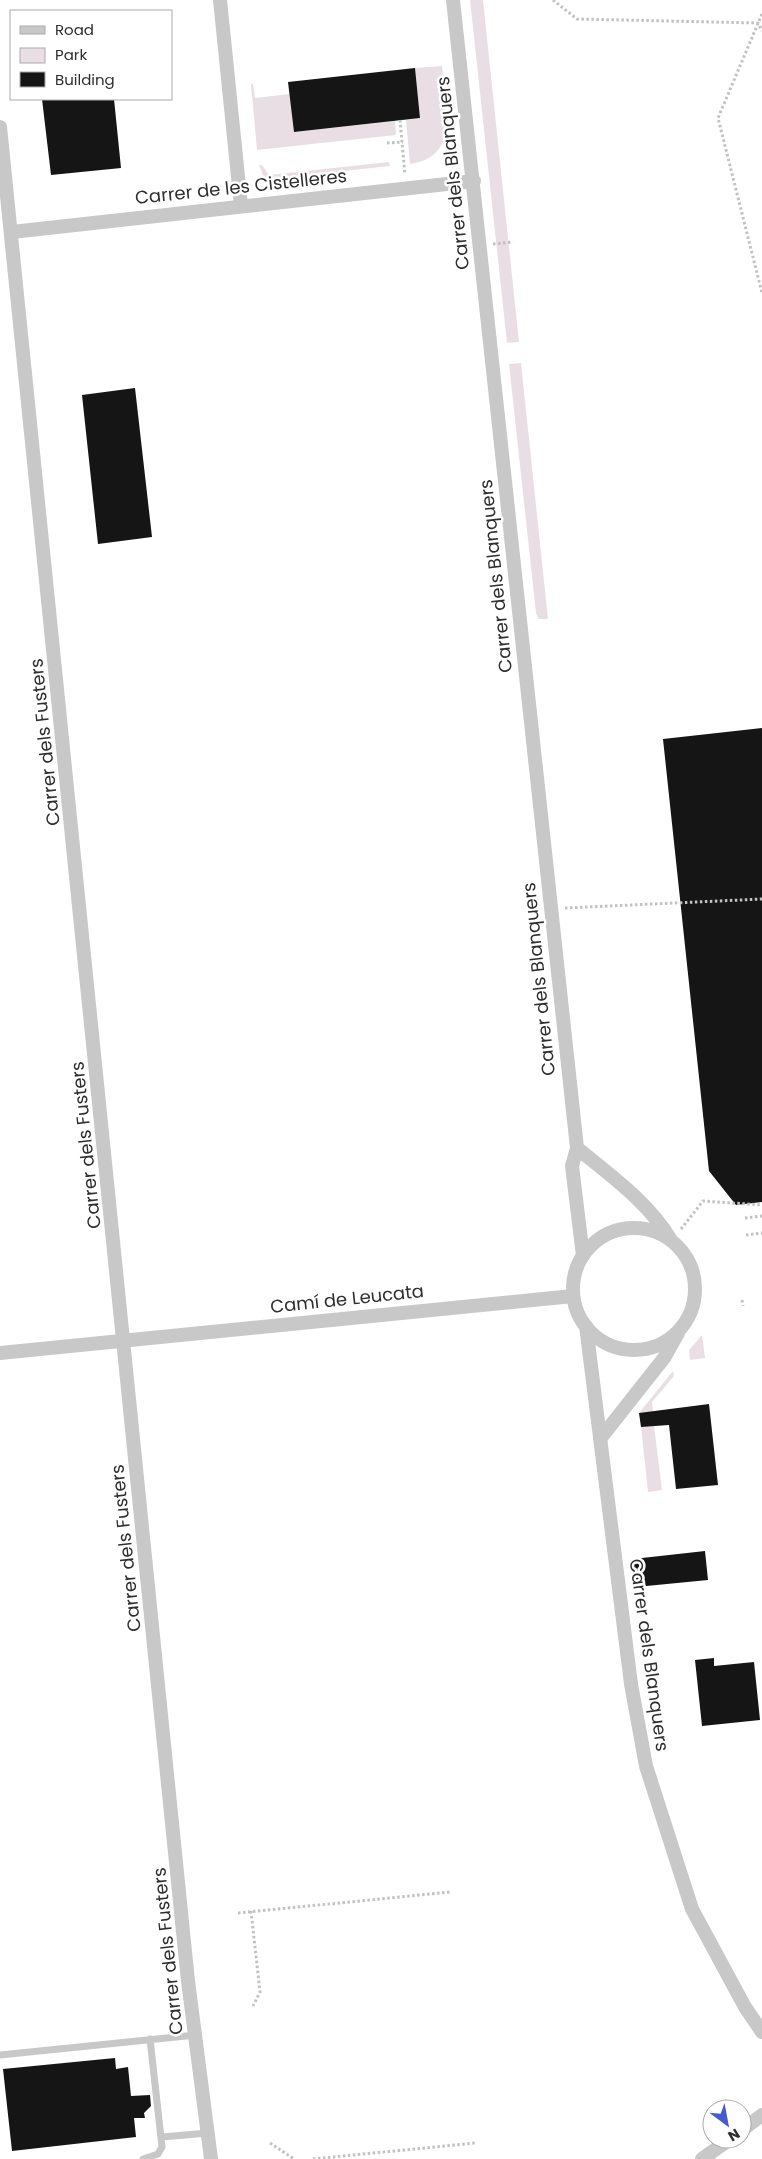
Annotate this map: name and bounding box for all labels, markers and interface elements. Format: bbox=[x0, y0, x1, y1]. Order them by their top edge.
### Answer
legend bbox=[10, 10, 172, 100]
text: Road bbox=[55, 19, 94, 40]
text: Park bbox=[55, 44, 87, 65]
text: Building bbox=[55, 69, 115, 90]
street label: Carrer dels Blanquers bbox=[430, 75, 475, 271]
street label: Carrer de les Cistelleres bbox=[134, 163, 348, 210]
street label: Carrer dels Blanquers bbox=[473, 478, 518, 674]
street label: Carrer dels Fusters bbox=[23, 657, 66, 827]
street label: Carrer dels Blanquers bbox=[516, 881, 561, 1077]
street label: Carrer dels Fusters bbox=[64, 1060, 107, 1230]
street label: Camí de Leucata bbox=[269, 1278, 425, 1319]
street label: Carrer dels Fusters bbox=[104, 1463, 147, 1633]
street label: Carrer dels Blanquers bbox=[624, 1557, 675, 1753]
street label: Carrer dels Fusters bbox=[146, 1866, 189, 2036]
north arrow bbox=[702, 2099, 752, 2149]
text: N bbox=[724, 2124, 744, 2146]

